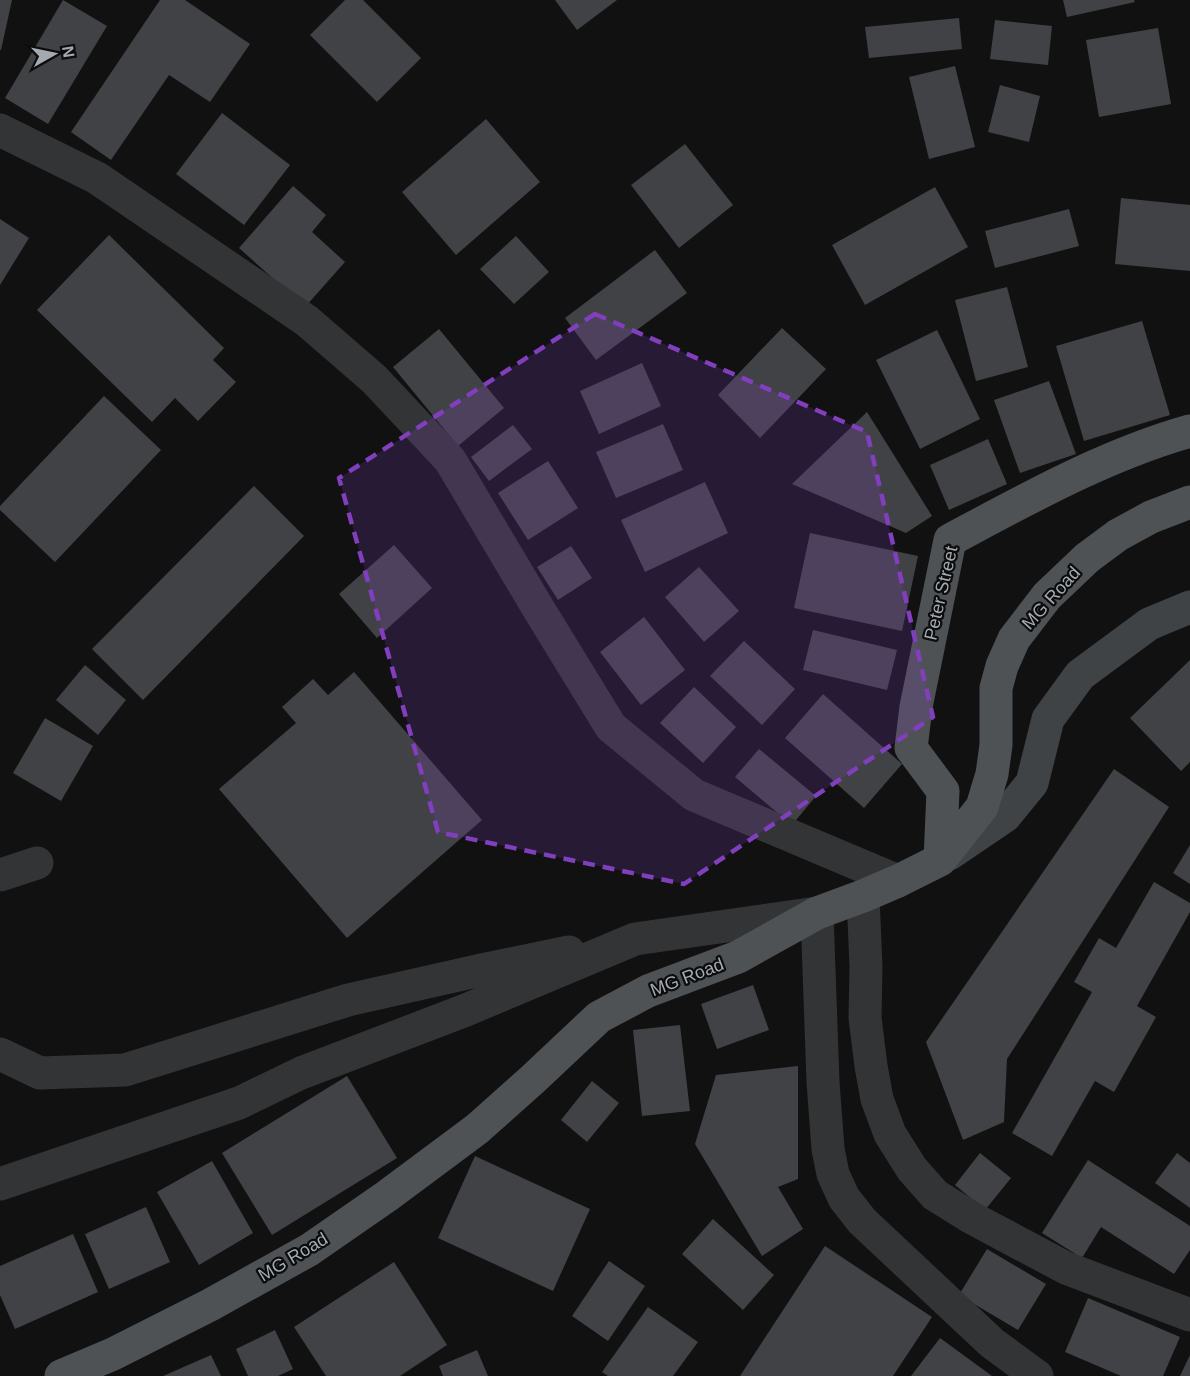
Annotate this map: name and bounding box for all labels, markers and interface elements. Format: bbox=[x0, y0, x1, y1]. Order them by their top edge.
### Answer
north arrow bbox=[24, 24, 84, 84]
text: N bbox=[59, 45, 78, 59]
street label: Peter Street bbox=[920, 544, 962, 642]
street label: MG Road bbox=[1018, 563, 1084, 633]
street label: MG Road bbox=[647, 954, 727, 1000]
street label: MG Road bbox=[255, 1229, 331, 1285]

